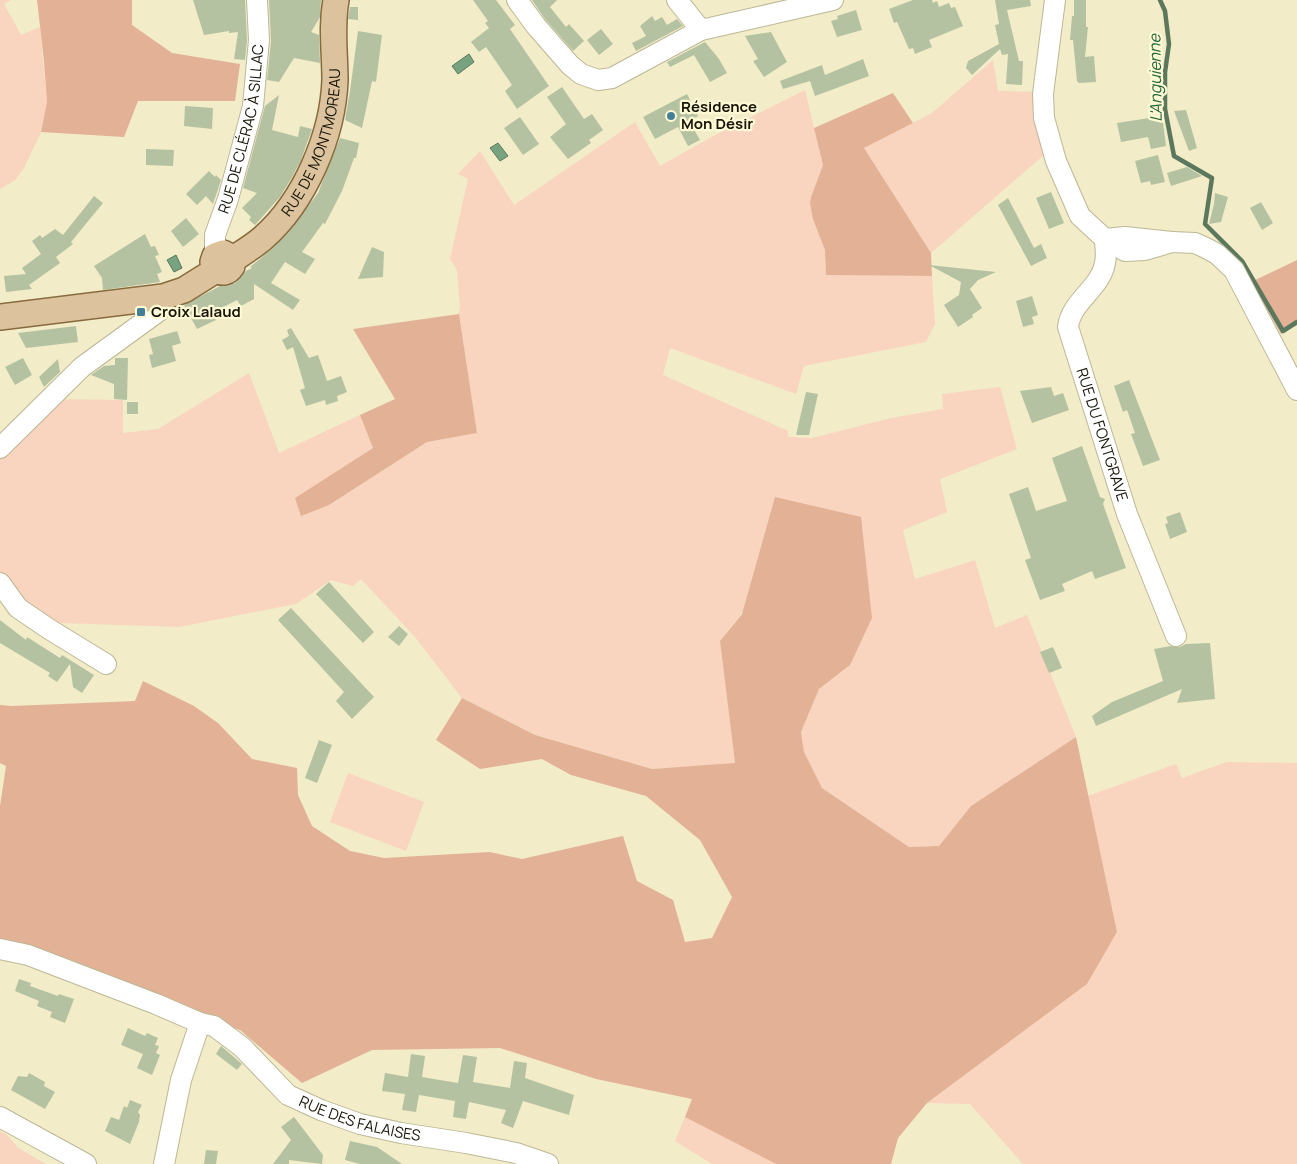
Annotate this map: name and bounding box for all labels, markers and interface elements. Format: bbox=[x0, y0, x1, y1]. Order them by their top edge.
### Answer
water label: L'Anguienne bbox=[1143, 32, 1167, 122]
street label: RUE DE CLÉRAC À SILLAC bbox=[213, 43, 269, 216]
street label: RUE DE MONTMOREAU bbox=[276, 68, 345, 220]
place label: Résidence Mon Désir bbox=[681, 96, 757, 134]
marker: Résidence Mon Désir bbox=[665, 110, 677, 122]
place label: Croix Lalaud bbox=[151, 301, 241, 322]
marker: Croix Lalaud bbox=[135, 306, 147, 318]
street label: RUE DU FONTGRAVE bbox=[1072, 365, 1133, 504]
street label: RUE DES FALAISES bbox=[296, 1090, 422, 1146]

